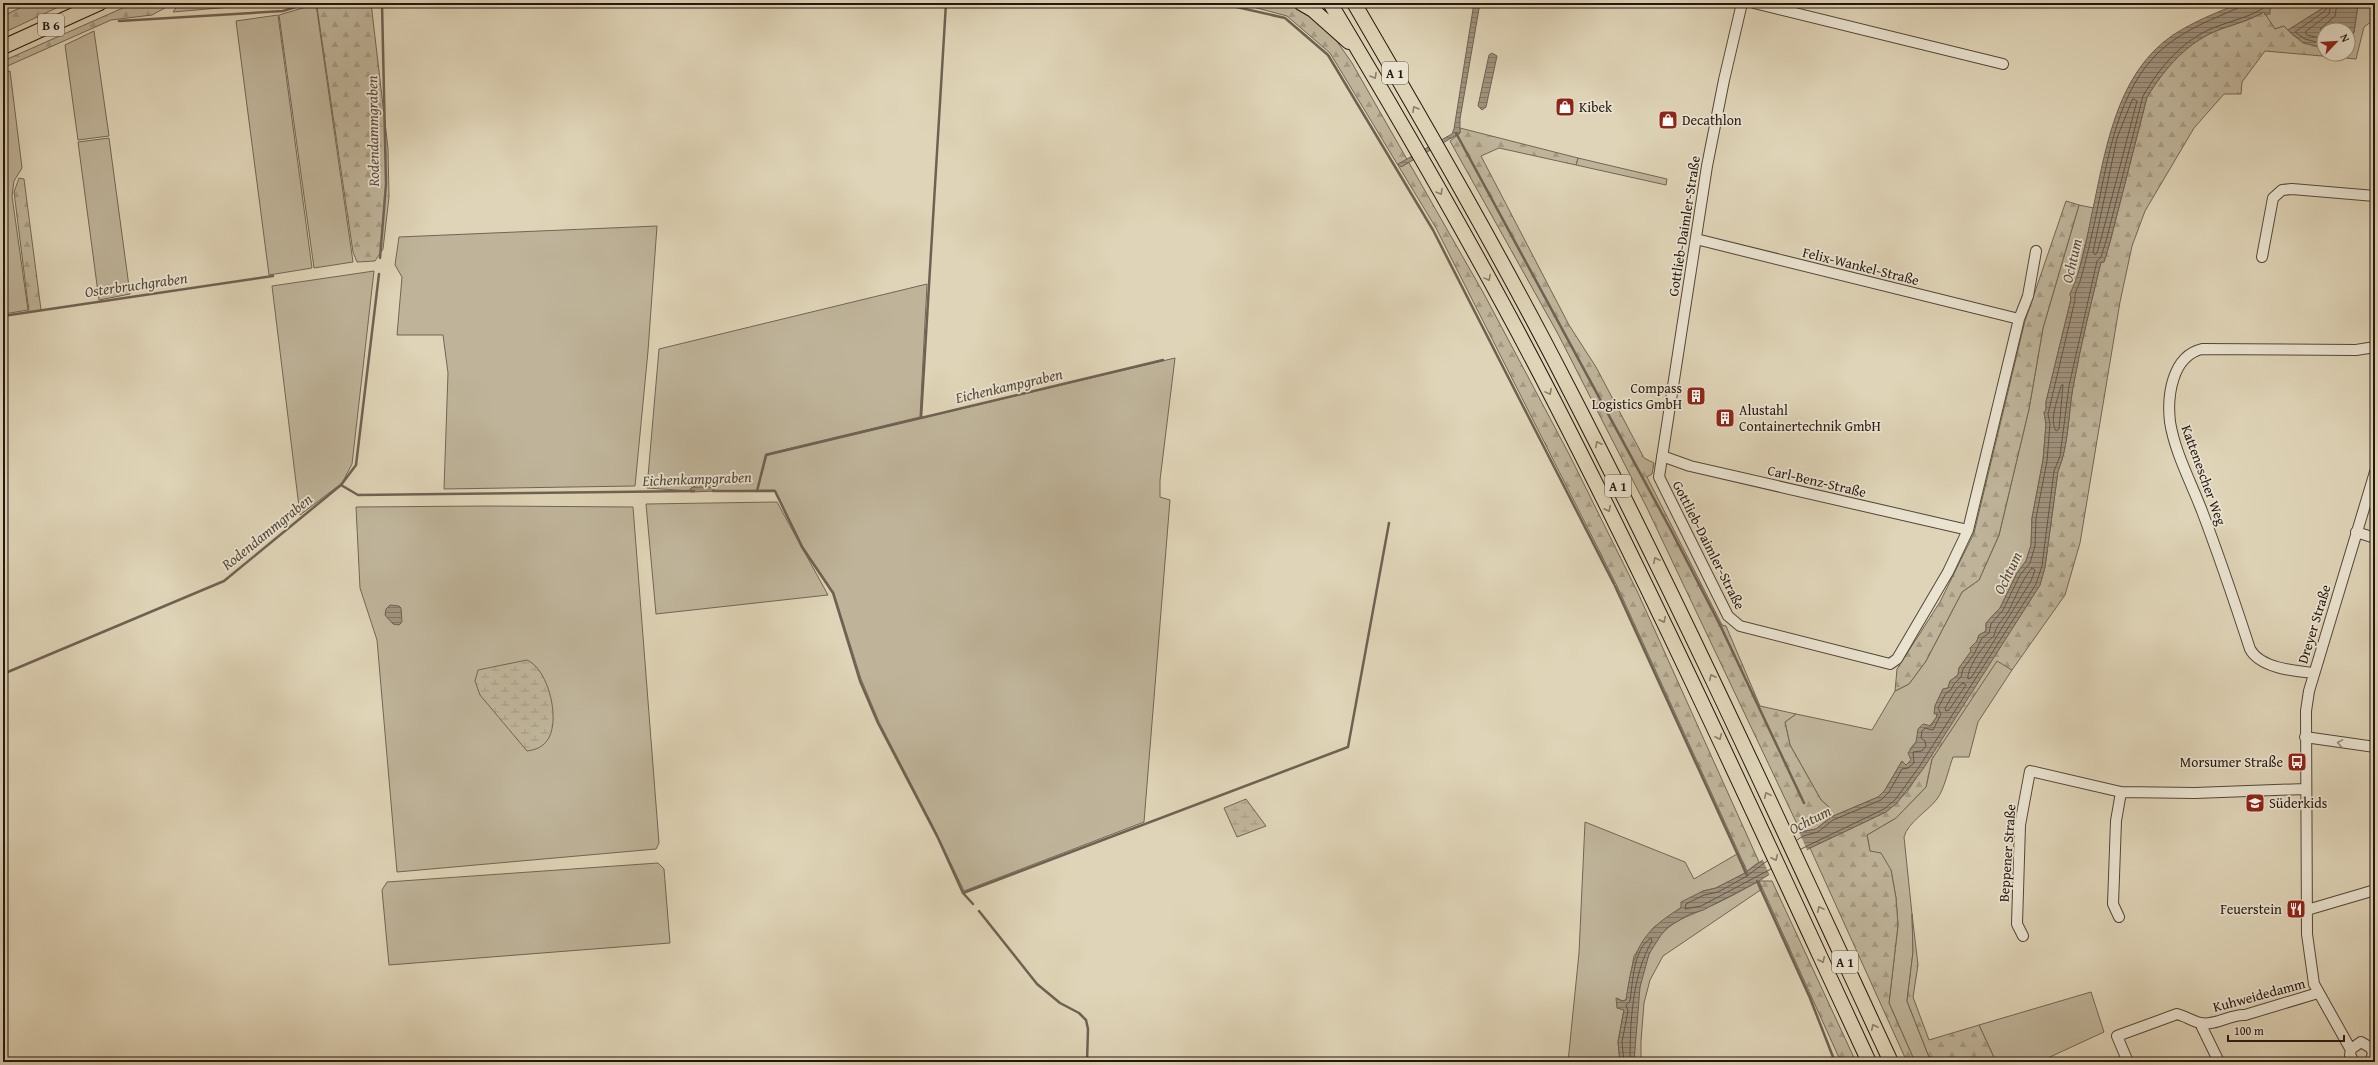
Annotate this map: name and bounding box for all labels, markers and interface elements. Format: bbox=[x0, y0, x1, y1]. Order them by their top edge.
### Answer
road number: B 6 bbox=[38, 14, 64, 36]
north arrow bbox=[2316, 22, 2356, 62]
text: N bbox=[2336, 31, 2354, 45]
road number: A 1 bbox=[1382, 62, 1408, 84]
one-way arrow bbox=[1369, 72, 1376, 79]
water label: Rodendammgraben bbox=[361, 75, 384, 188]
shop icon: Kibek bbox=[1554, 96, 1576, 118]
place label: Kibek bbox=[1579, 97, 1613, 117]
one-way arrow bbox=[1413, 105, 1420, 113]
shop icon: Decathlon bbox=[1657, 109, 1679, 131]
place label: Decathlon bbox=[1682, 110, 1742, 130]
street label: Gottlieb-Daimler-Straße bbox=[1663, 154, 1705, 298]
one-way arrow bbox=[1435, 188, 1442, 195]
water label: Ochtum bbox=[2056, 237, 2087, 285]
street label: Felix-Wankel-Straße bbox=[1801, 242, 1922, 290]
water label: Osterbruchgraben bbox=[83, 267, 189, 302]
one-way arrow bbox=[1483, 274, 1490, 281]
water label: Eichenkampgraben bbox=[952, 363, 1065, 408]
place label: Compass Logistics GmbH bbox=[1592, 378, 1682, 414]
building icon: Compass Logistics GmbH bbox=[1685, 385, 1707, 407]
one-way arrow bbox=[1545, 388, 1552, 396]
place label: Alustahl Containertechnik GmbH bbox=[1739, 400, 1881, 436]
building icon: Alustahl Containertechnik GmbH bbox=[1714, 407, 1736, 429]
street label: Kattenescher Weg bbox=[2177, 422, 2231, 528]
one-way arrow bbox=[1595, 441, 1602, 448]
street label: Carl-Benz-Straße bbox=[1766, 460, 1869, 502]
water label: Eichenkampgraben bbox=[641, 466, 753, 491]
road number: A 1 bbox=[1605, 475, 1631, 497]
street label: Gottlieb-Daimler-Straße bbox=[1668, 477, 1750, 613]
water label: Rodendammgraben bbox=[216, 488, 317, 575]
one-way arrow bbox=[1603, 504, 1611, 512]
water label: Ochtum bbox=[1988, 548, 2027, 598]
one-way arrow bbox=[1653, 557, 1661, 564]
street label: Dreyer Straße bbox=[2293, 582, 2336, 666]
one-way arrow bbox=[1658, 615, 1666, 623]
one-way arrow bbox=[1709, 674, 1717, 682]
one-way arrow bbox=[1714, 733, 1722, 740]
one-way arrow bbox=[2337, 739, 2343, 748]
bus stop icon: Morsumer Straße bbox=[2286, 751, 2308, 773]
place label: Morsumer Straße bbox=[2180, 752, 2283, 772]
one-way arrow bbox=[1764, 792, 1772, 800]
school or university icon: Süderkids bbox=[2244, 792, 2266, 814]
place label: Süderkids bbox=[2269, 793, 2327, 813]
water label: Ochtum bbox=[1785, 800, 1835, 839]
street label: Beppener Straße bbox=[1994, 803, 2020, 903]
one-way arrow bbox=[1770, 854, 1778, 862]
restaurant icon: Feuerstein bbox=[2285, 898, 2307, 920]
place label: Feuerstein bbox=[2220, 899, 2282, 919]
one-way arrow bbox=[1817, 905, 1825, 913]
road number: A 1 bbox=[1832, 951, 1858, 973]
one-way arrow bbox=[1817, 956, 1825, 964]
street label: Kuhweidedamm bbox=[2211, 973, 2308, 1017]
scale bar bbox=[2228, 1017, 2344, 1043]
text: 100 m bbox=[2234, 1022, 2264, 1039]
one-way arrow bbox=[1871, 1023, 1879, 1031]

